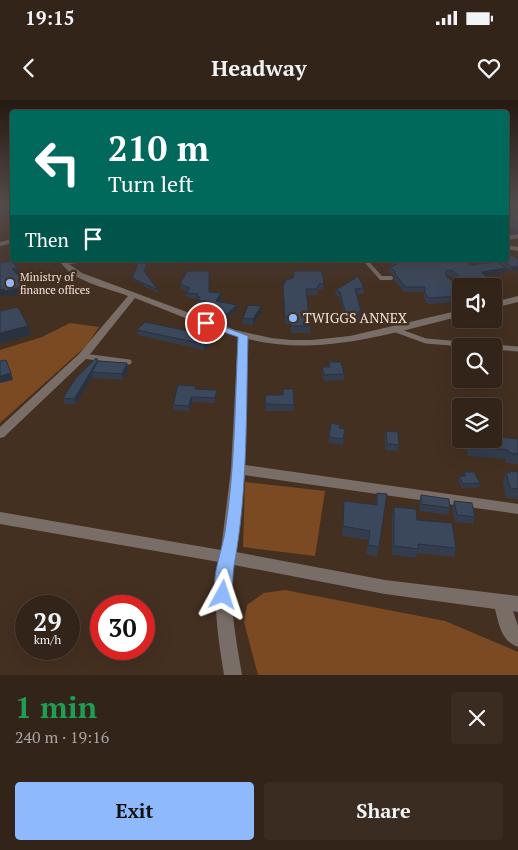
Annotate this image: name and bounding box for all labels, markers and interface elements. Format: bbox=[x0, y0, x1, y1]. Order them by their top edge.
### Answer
text: 19:15 bbox=[25, 5, 74, 30]
text: Headway bbox=[211, 53, 307, 82]
icon: back bbox=[15, 54, 43, 82]
icon: heart bbox=[475, 54, 503, 82]
text: 210 m bbox=[108, 125, 209, 171]
icon: left bbox=[25, 130, 90, 195]
text: Turn left bbox=[108, 169, 194, 198]
icon: arrive bbox=[79, 225, 107, 253]
text: Then bbox=[25, 227, 69, 252]
place label: Ministry of finance offices bbox=[20, 270, 90, 297]
marker: Ministry of finance offices bbox=[4, 277, 16, 289]
map controls bbox=[452, 278, 502, 448]
button: sound bbox=[452, 278, 502, 328]
pin bbox=[185, 302, 227, 344]
place label: TWIGGS ANNEX bbox=[303, 308, 408, 327]
icon: arrive bbox=[192, 309, 220, 337]
marker: TWIGGS ANNEX bbox=[287, 312, 299, 324]
button: search bbox=[452, 338, 502, 388]
button: layers bbox=[452, 398, 502, 448]
position arrow bbox=[196, 568, 248, 620]
speed limit sign: 30 bbox=[90, 595, 155, 660]
text: 29 bbox=[33, 605, 62, 638]
text: km/h bbox=[34, 632, 61, 647]
text: 1 min bbox=[15, 687, 97, 727]
button: close bbox=[451, 692, 503, 744]
text: 240 m · 19:16 bbox=[15, 726, 109, 748]
button: Exit bbox=[15, 782, 254, 840]
button: Share bbox=[264, 782, 503, 840]

